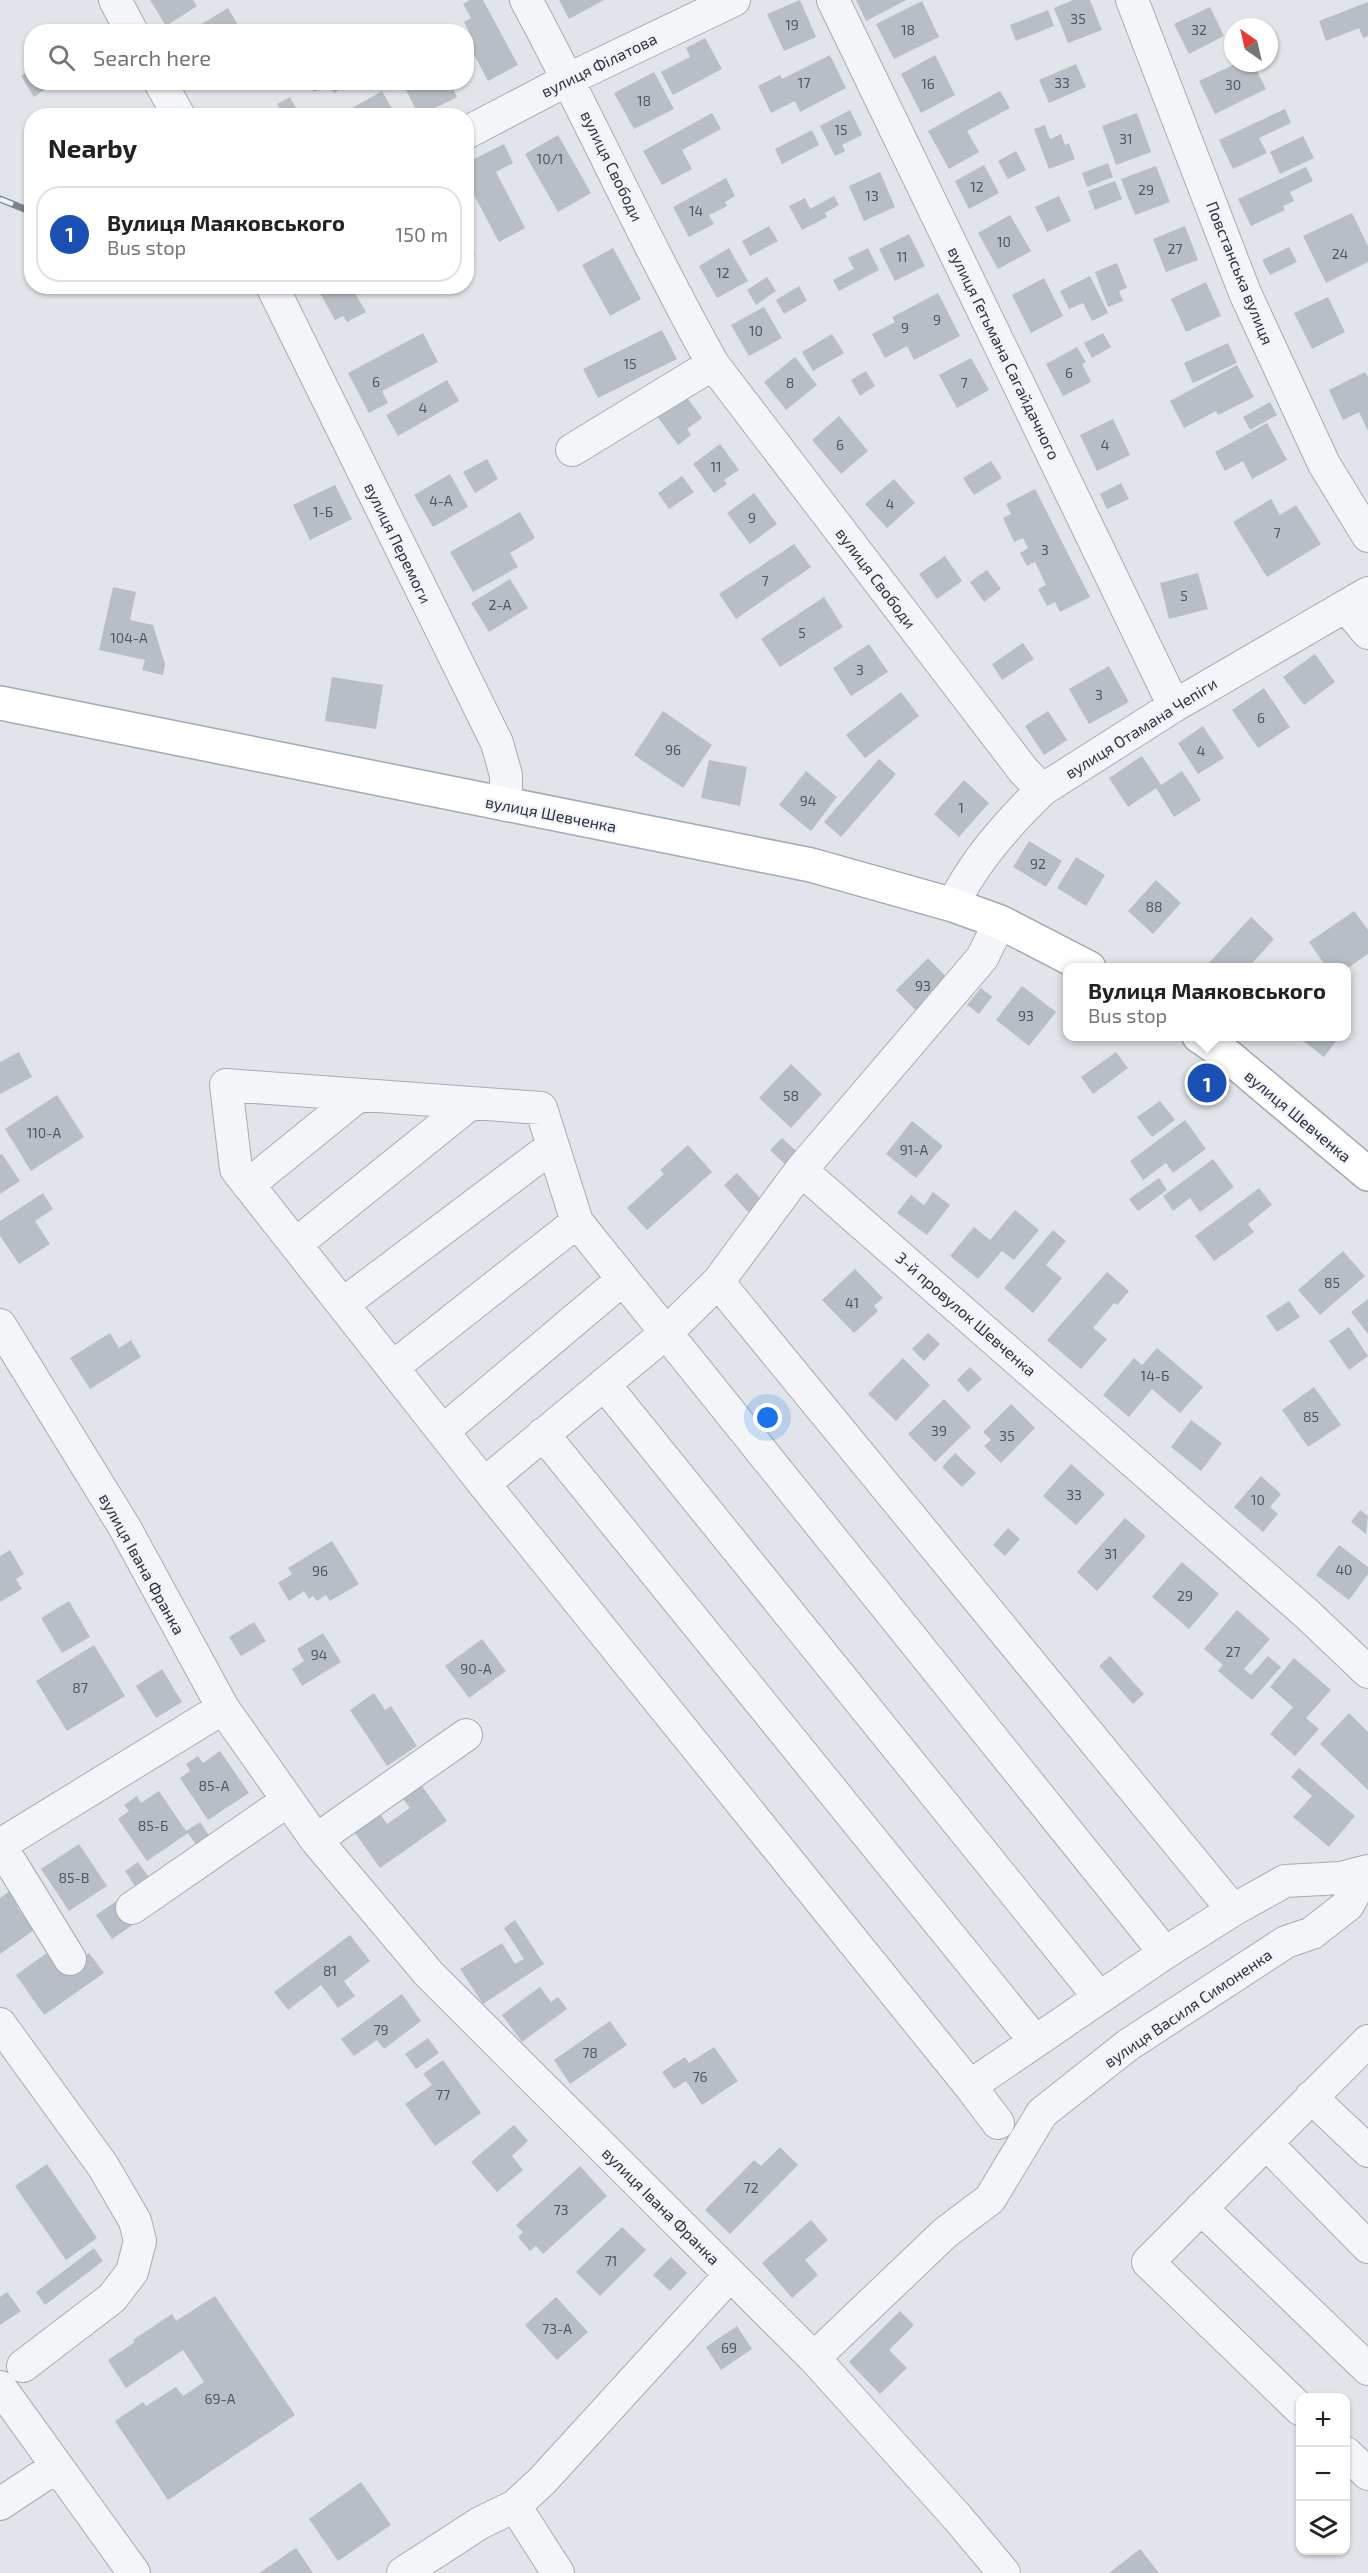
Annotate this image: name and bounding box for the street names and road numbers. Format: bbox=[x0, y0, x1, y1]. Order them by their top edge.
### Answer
street label: вулиця Філатова bbox=[538, 28, 660, 102]
street label: вулиця Свободи bbox=[577, 107, 647, 225]
street label: Повстанська вулиця bbox=[1202, 198, 1278, 348]
street label: вулиця Гетьмана Сагайдачного bbox=[944, 243, 1064, 463]
street label: вулиця Перемоги bbox=[360, 479, 436, 607]
street label: вулиця Свободи bbox=[832, 524, 920, 632]
street label: вулиця Отамана Чепіги bbox=[1061, 673, 1221, 783]
street label: вулиця Шевченка bbox=[484, 791, 618, 837]
street label: вулиця Шевченка bbox=[1241, 1066, 1355, 1166]
street label: 3-й провулок Шевченка bbox=[892, 1247, 1040, 1381]
street label: вулиця Івана Франка bbox=[95, 1490, 189, 1638]
street label: вулиця Василя Симоненка bbox=[1100, 1944, 1276, 2072]
street label: вулиця Івана Франка bbox=[598, 2143, 724, 2269]

